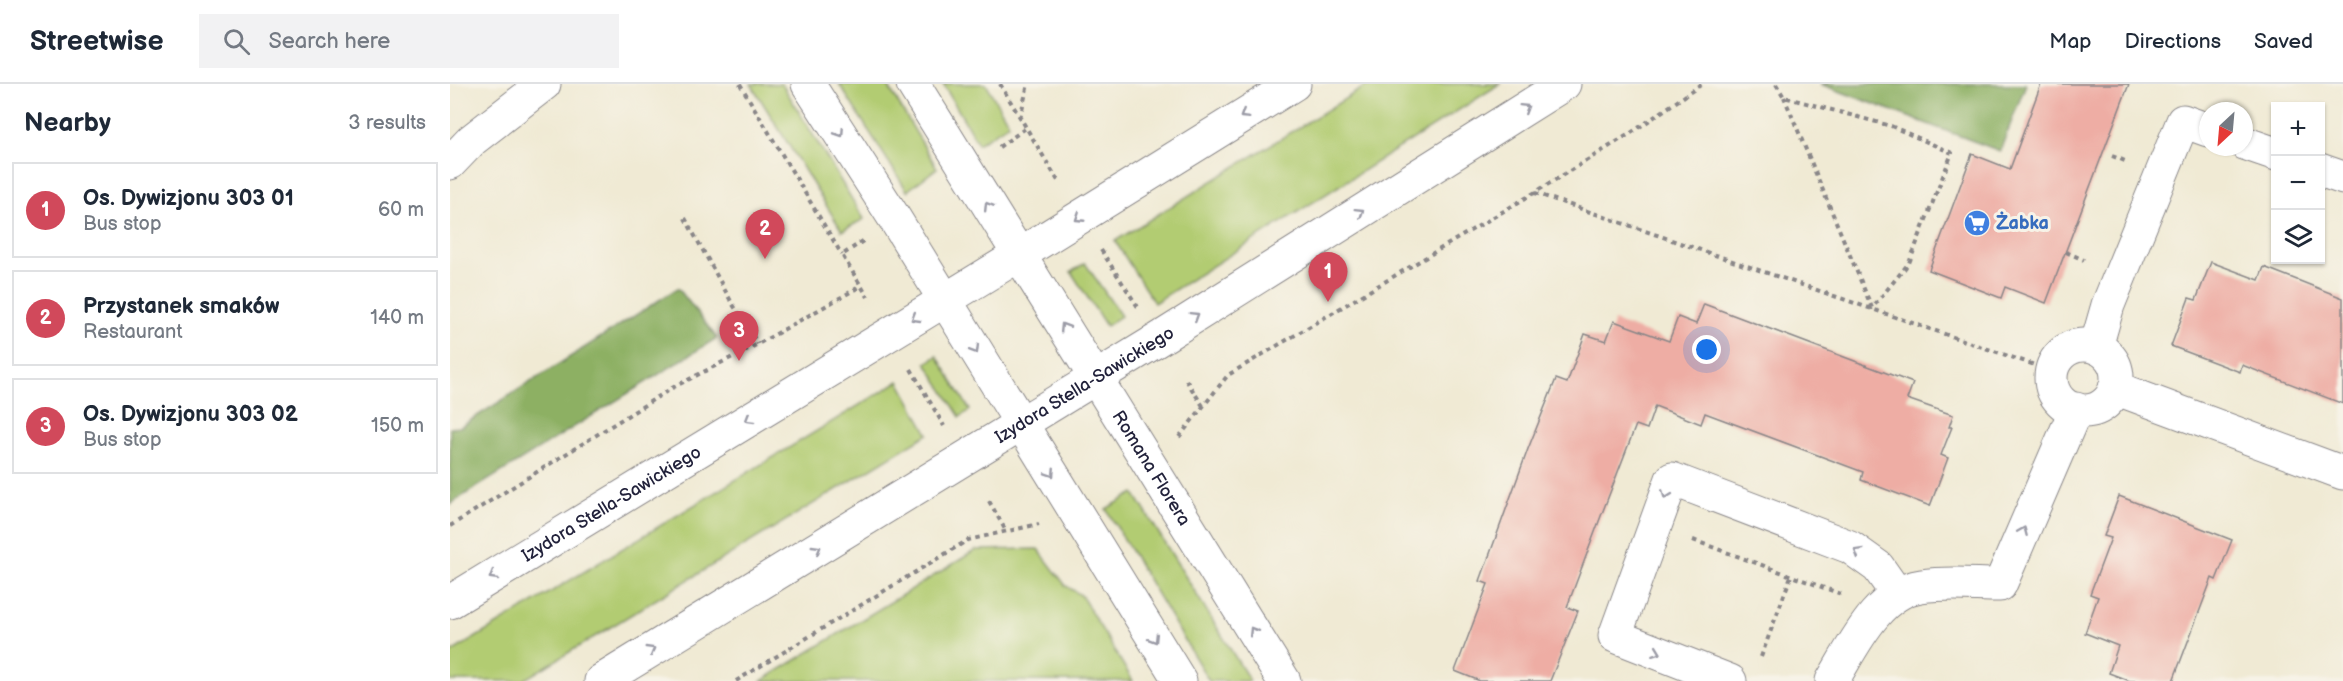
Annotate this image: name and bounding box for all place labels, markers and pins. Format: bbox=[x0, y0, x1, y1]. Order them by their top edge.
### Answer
supermarket icon: Żabka bbox=[1962, 208, 1992, 238]
pin: 2 bbox=[746, 210, 784, 259]
place label: Żabka bbox=[1996, 211, 2049, 234]
pin: 1 bbox=[1308, 252, 1348, 302]
pin: 3 bbox=[720, 312, 758, 361]

